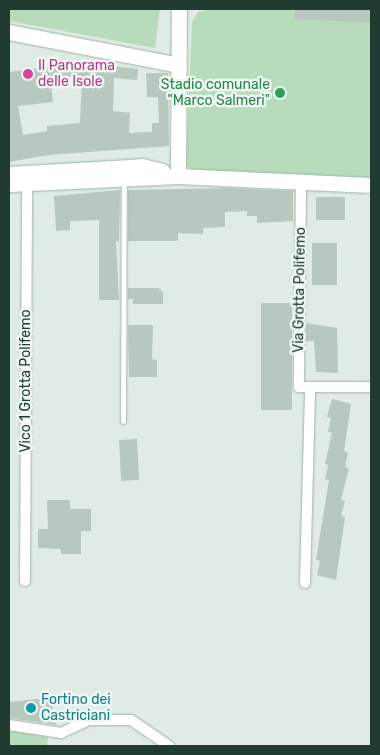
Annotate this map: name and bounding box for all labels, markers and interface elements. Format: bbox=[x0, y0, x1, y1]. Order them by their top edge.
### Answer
place label: Il Panorama delle Isole bbox=[38, 58, 115, 90]
marker: Il Panorama delle Isole bbox=[22, 68, 34, 80]
place label: Stadio comunale "Marco Salmeri" bbox=[161, 77, 270, 110]
marker: Stadio comunale "Marco Salmeri" bbox=[274, 87, 286, 99]
street label: Via Grotta Polifemo bbox=[291, 227, 309, 353]
street label: Vico 1 Grotta Polifemo bbox=[18, 309, 34, 453]
place label: Fortino dei Castriciani bbox=[41, 692, 111, 724]
marker: Fortino dei Castriciani bbox=[25, 702, 37, 714]

